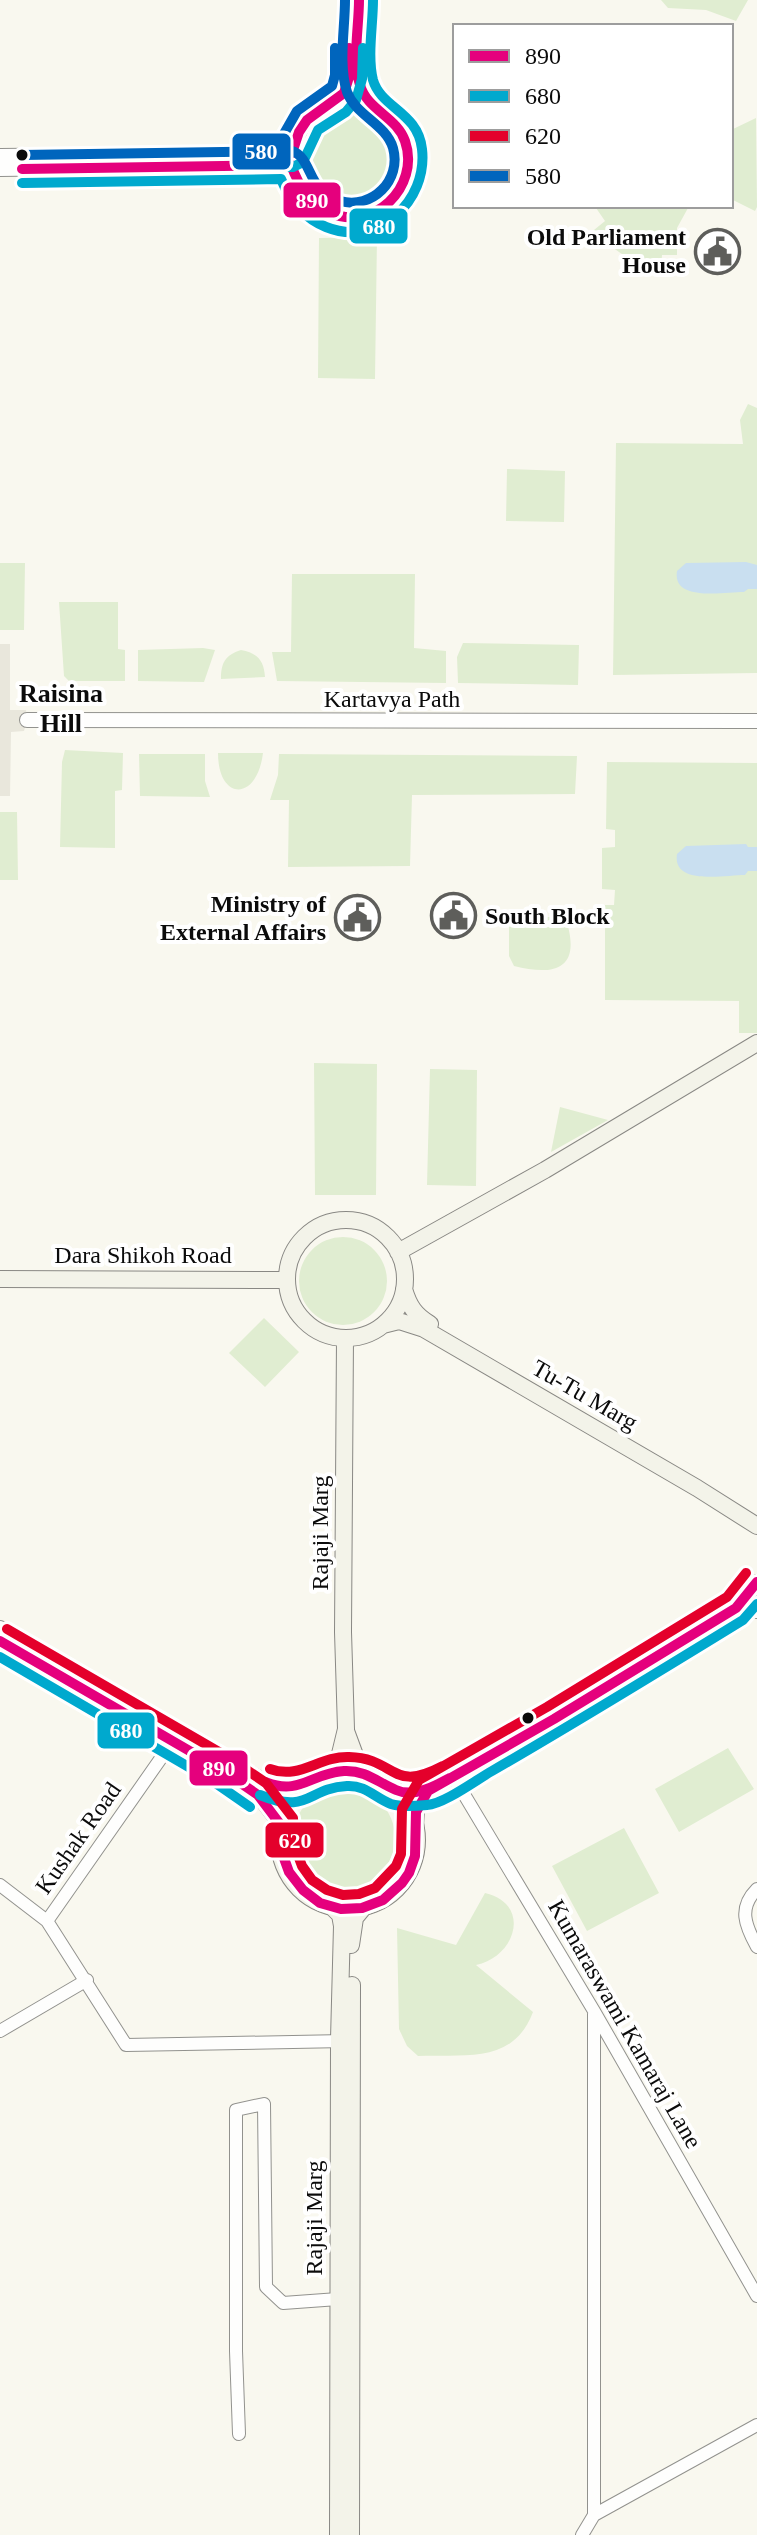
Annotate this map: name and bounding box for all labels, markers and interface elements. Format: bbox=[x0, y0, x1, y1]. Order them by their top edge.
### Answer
legend bbox=[453, 24, 733, 208]
text: 890 bbox=[525, 43, 561, 69]
text: 680 bbox=[525, 83, 561, 109]
text: 620 bbox=[525, 123, 561, 149]
line badge: 580 bbox=[231, 132, 292, 171]
text: 580 bbox=[245, 139, 278, 164]
unlabelled marker bbox=[14, 147, 30, 163]
text: 580 bbox=[525, 163, 561, 189]
line badge: 890 bbox=[282, 181, 342, 219]
text: 890 bbox=[296, 188, 329, 213]
line badge: 680 bbox=[348, 207, 409, 245]
text: 680 bbox=[363, 214, 396, 239]
place label: Old Parliament House bbox=[527, 224, 686, 278]
public building icon: Old Parliament House bbox=[693, 227, 741, 275]
district label: Raisina Hill bbox=[19, 679, 103, 738]
street label: Kartavya Path bbox=[324, 686, 460, 712]
place label: Ministry of External Affairs bbox=[160, 891, 327, 945]
public building icon: South Block bbox=[430, 892, 478, 940]
public building icon: Ministry of External Affairs bbox=[333, 894, 381, 942]
place label: South Block bbox=[485, 903, 610, 929]
street label: Dara Shikoh Road bbox=[54, 1242, 232, 1268]
street label: Tu-Tu Marg bbox=[528, 1354, 642, 1436]
street label: Rajaji Marg bbox=[307, 1476, 333, 1590]
unlabelled marker bbox=[520, 1710, 536, 1726]
line badge: 680 bbox=[96, 1711, 156, 1750]
text: 680 bbox=[110, 1718, 143, 1743]
line badge: 890 bbox=[188, 1749, 249, 1787]
text: 890 bbox=[203, 1756, 236, 1781]
street label: Kushak Road bbox=[30, 1777, 126, 1899]
line badge: 620 bbox=[264, 1821, 325, 1859]
text: 620 bbox=[279, 1828, 312, 1853]
street label: Kumaraswami Kamaraj Lane bbox=[543, 1895, 707, 2153]
street label: Rajaji Marg bbox=[301, 2161, 327, 2275]

